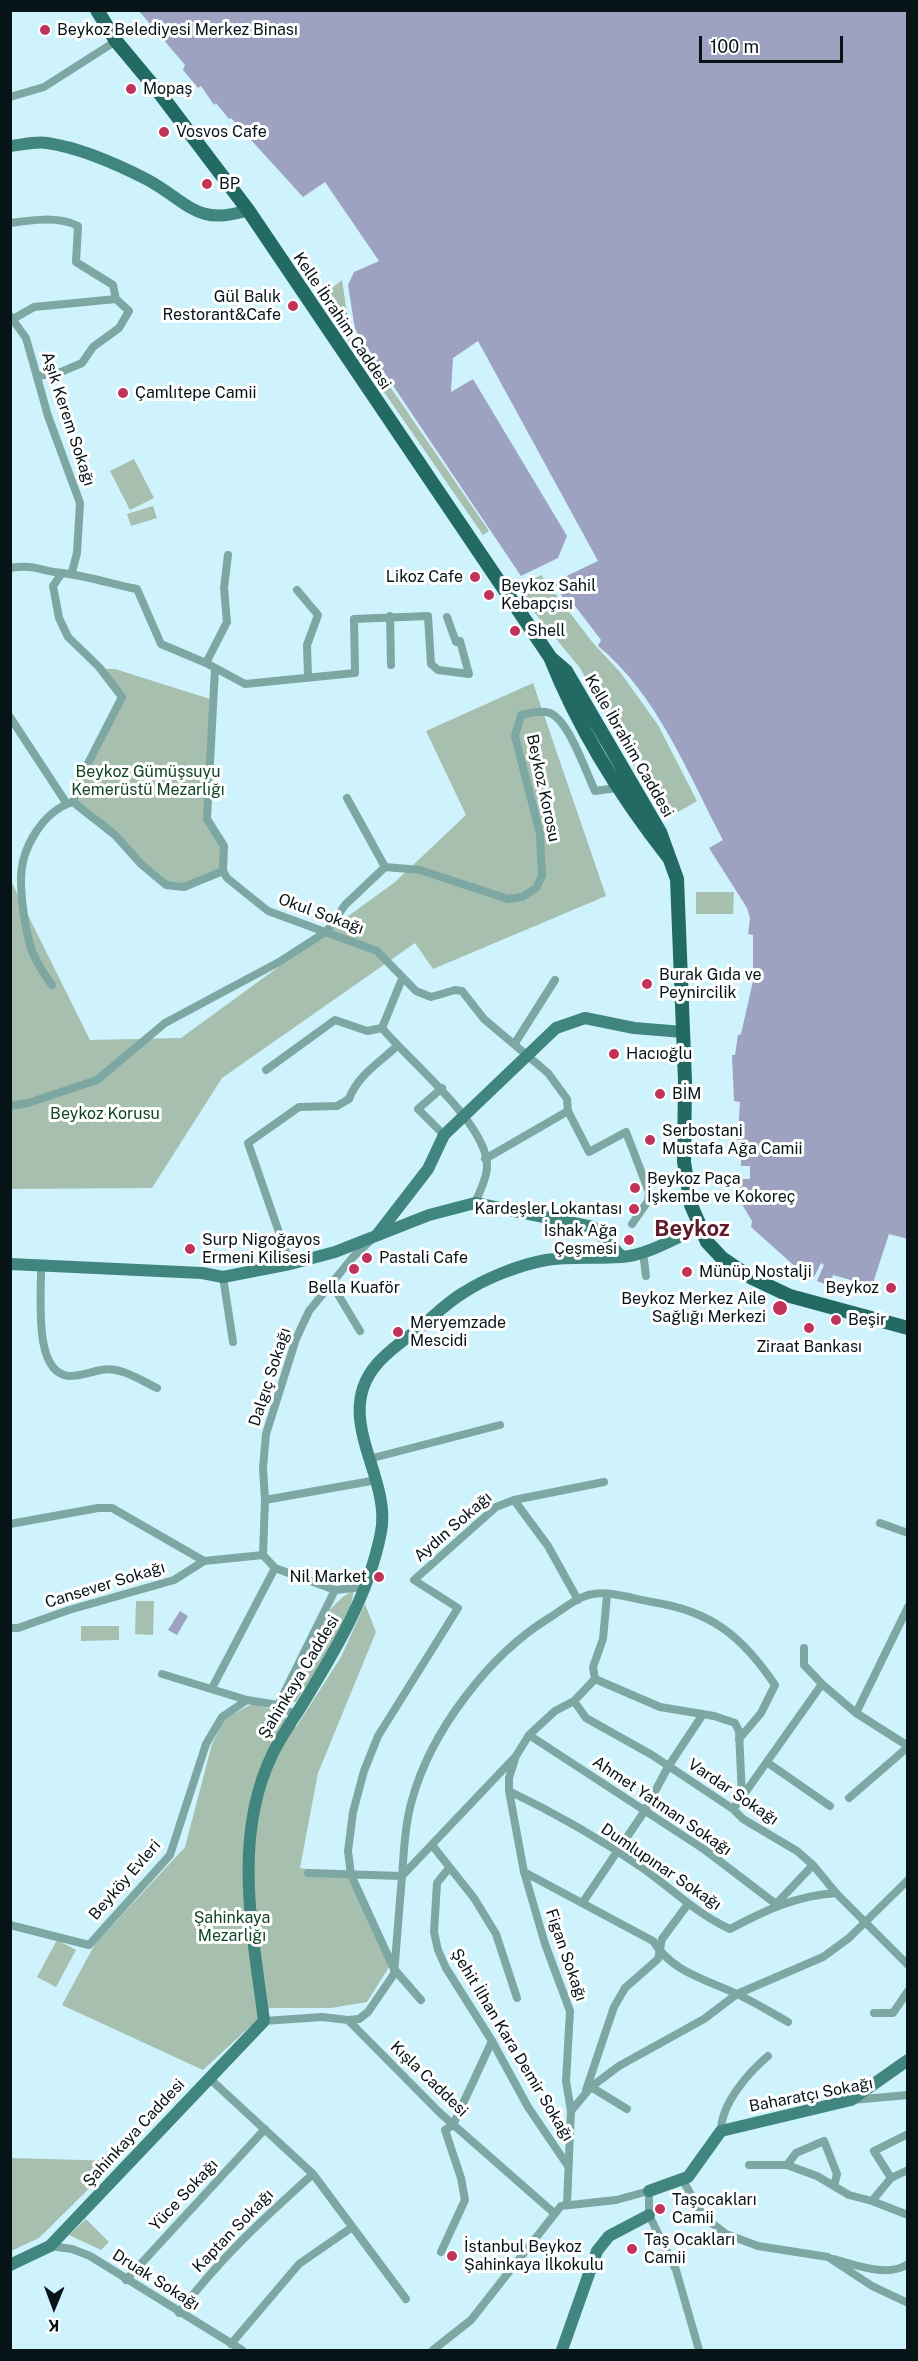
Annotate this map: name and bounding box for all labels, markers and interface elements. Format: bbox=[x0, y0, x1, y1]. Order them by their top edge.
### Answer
place label: Beykoz Belediyesi Merkez Binası bbox=[57, 20, 298, 40]
marker: Beykoz Belediyesi Merkez Binası bbox=[38, 23, 52, 37]
scale bar bbox=[702, 24, 846, 62]
text: 100 m bbox=[710, 36, 759, 57]
place label: Mopaş bbox=[143, 79, 192, 99]
marker: Mopaş bbox=[124, 82, 138, 96]
place label: Vosvos Cafe bbox=[176, 122, 267, 142]
marker: Vosvos Cafe bbox=[157, 125, 171, 139]
place label: BP bbox=[219, 174, 240, 194]
marker: BP bbox=[200, 177, 214, 191]
street label: Kelle İbrahim Caddesi bbox=[289, 249, 395, 393]
place label: Gül Balık Restorant&Cafe bbox=[162, 287, 281, 325]
marker: Gül Balık Restorant&Cafe bbox=[286, 299, 300, 313]
street label: Aşık Kerem Sokağı bbox=[37, 350, 99, 488]
place label: Çamlıtepe Camii bbox=[135, 383, 256, 403]
marker: Çamlıtepe Camii bbox=[116, 386, 130, 400]
place label: Likoz Cafe bbox=[386, 567, 463, 587]
marker: Likoz Cafe bbox=[468, 570, 482, 584]
place label: Beykoz Sahil Kebapçısı bbox=[501, 576, 596, 614]
marker: Beykoz Sahil Kebapçısı bbox=[482, 588, 496, 602]
place label: Shell bbox=[527, 621, 565, 641]
marker: Shell bbox=[508, 624, 522, 638]
street label: Kelle İbrahim Caddesi bbox=[580, 671, 678, 821]
street label: Beykoz Korosu bbox=[522, 733, 564, 843]
park label: Beykoz Gümüşsuyu Kemerüstü Mezarlığı bbox=[71, 762, 225, 800]
street label: Okul Sokağı bbox=[276, 890, 366, 938]
place label: Burak Gıda ve Peynircilik bbox=[659, 965, 762, 1003]
marker: Burak Gıda ve Peynircilik bbox=[640, 977, 654, 991]
place label: Hacıoğlu bbox=[626, 1044, 692, 1064]
marker: Hacıoğlu bbox=[607, 1047, 621, 1061]
place label: BİM bbox=[672, 1084, 702, 1104]
marker: BİM bbox=[653, 1087, 667, 1101]
park label: Beykoz Korusu bbox=[50, 1104, 160, 1124]
place label: Serbostani Mustafa Ağa Camii bbox=[662, 1121, 802, 1159]
marker: Serbostani Mustafa Ağa Camii bbox=[643, 1133, 657, 1147]
place label: Beykoz Paça İşkembe ve Kokoreç bbox=[647, 1169, 796, 1207]
marker: Beykoz Paça İşkembe ve Kokoreç bbox=[628, 1181, 642, 1195]
place label: Kardeşler Lokantası bbox=[475, 1199, 622, 1219]
marker: Kardeşler Lokantası bbox=[627, 1202, 641, 1216]
district label: Beykoz bbox=[654, 1216, 730, 1242]
place label: İshak Ağa Çeşmesi bbox=[544, 1221, 617, 1259]
place label: Surp Nigoğayos Ermeni Kilisesi bbox=[202, 1230, 320, 1268]
marker: İshak Ağa Çeşmesi bbox=[622, 1233, 636, 1247]
marker: Surp Nigoğayos Ermeni Kilisesi bbox=[183, 1242, 197, 1256]
place label: Pastali Cafe bbox=[379, 1248, 468, 1268]
marker: Pastali Cafe bbox=[360, 1251, 374, 1265]
marker: Bella Kuaför bbox=[347, 1262, 361, 1276]
place label: Münüp Nostalji bbox=[699, 1262, 812, 1282]
marker: Münüp Nostalji bbox=[680, 1265, 694, 1279]
place label: Bella Kuaför bbox=[308, 1278, 400, 1298]
place label: Beykoz bbox=[826, 1278, 879, 1298]
marker: Beykoz bbox=[884, 1281, 898, 1295]
place label: Beykoz Merkez Aile Sağlığı Merkezi bbox=[621, 1289, 766, 1327]
marker: Beykoz Merkez Aile Sağlığı Merkezi bbox=[771, 1299, 789, 1317]
place label: Beşir bbox=[848, 1310, 886, 1330]
place label: Meryemzade Mescidi bbox=[410, 1313, 506, 1351]
marker: Beşir bbox=[829, 1313, 843, 1327]
marker: Ziraat Bankası bbox=[802, 1321, 816, 1335]
street label: Dalgıç Sokağı bbox=[245, 1325, 295, 1429]
marker: Meryemzade Mescidi bbox=[391, 1325, 405, 1339]
place label: Ziraat Bankası bbox=[756, 1337, 862, 1357]
street label: Aydın Sokağı bbox=[410, 1488, 496, 1566]
street label: Cansever Sokağı bbox=[43, 1558, 167, 1612]
place label: Nil Market bbox=[289, 1567, 367, 1587]
marker: Nil Market bbox=[372, 1570, 386, 1584]
street label: Şahinkaya Caddesi bbox=[255, 1612, 343, 1742]
street label: Ahmet Yatman Sokağı bbox=[589, 1752, 735, 1860]
street label: Vardar Sokağı bbox=[684, 1755, 782, 1829]
street label: Dumlupınar Sokağı bbox=[597, 1820, 725, 1914]
street label: Beyköy Evleri bbox=[85, 1836, 165, 1924]
street label: Figan Sokağı bbox=[541, 1906, 591, 2004]
park label: Şahinkaya Mezarlığı bbox=[194, 1908, 270, 1946]
street label: Şehit İlhan Kara Demir Sokağı bbox=[447, 1945, 577, 2145]
street label: Kışla Caddesi bbox=[386, 2037, 472, 2121]
street label: Baharatçı Sokağı bbox=[747, 2074, 875, 2116]
street label: Şahinkaya Caddesi bbox=[79, 2075, 189, 2191]
street label: Yüce Sokağı bbox=[146, 2155, 222, 2235]
street label: Kaptan Sokağı bbox=[189, 2185, 277, 2277]
place label: Taşocakları Camii bbox=[672, 2190, 757, 2228]
marker: Taşocakları Camii bbox=[653, 2202, 667, 2216]
place label: Taş Ocakları Camii bbox=[644, 2230, 735, 2268]
place label: İstanbul Beykoz Şahinkaya İlkokulu bbox=[464, 2237, 604, 2275]
marker: Taş Ocakları Camii bbox=[625, 2242, 639, 2256]
street label: Druak Sokağı bbox=[109, 2245, 203, 2315]
marker: İstanbul Beykoz Şahinkaya İlkokulu bbox=[445, 2249, 459, 2263]
north arrow bbox=[24, 2277, 84, 2337]
text: K bbox=[48, 2316, 60, 2335]

